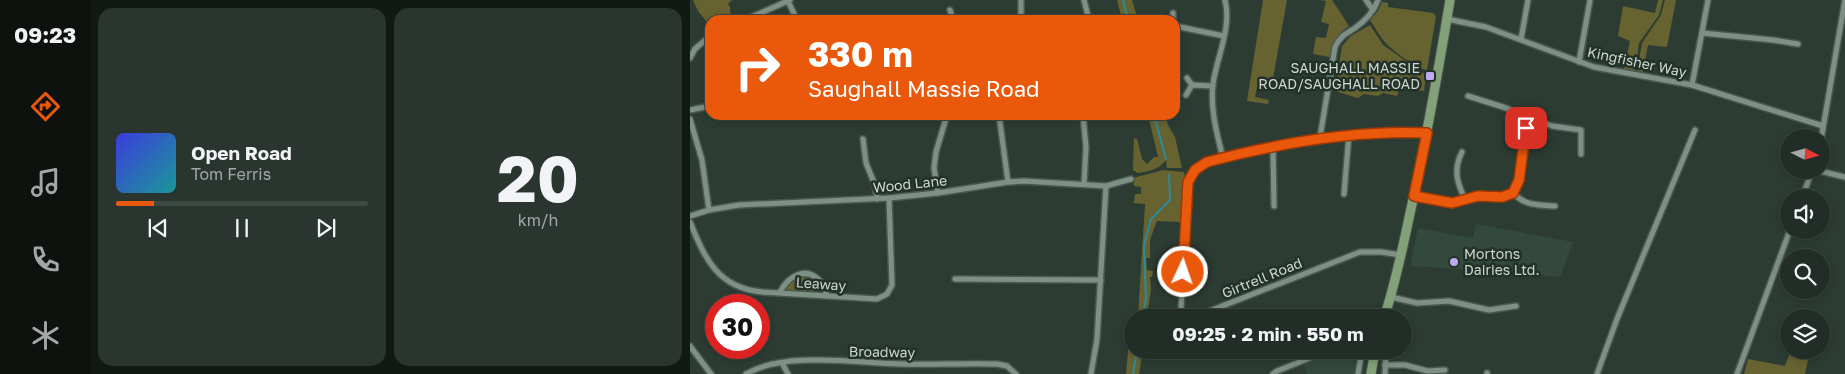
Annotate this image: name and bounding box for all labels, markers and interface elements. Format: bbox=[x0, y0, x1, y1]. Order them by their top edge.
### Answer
text: 09:23 bbox=[14, 21, 76, 48]
text: 330 m bbox=[808, 33, 913, 75]
icon: right bbox=[725, 35, 790, 100]
street label: Kingfisher Way bbox=[1586, 43, 1688, 80]
place label: SAUGHALL MASSIE ROAD/SAUGHALL ROAD bbox=[1258, 59, 1420, 92]
marker: SAUGHALL MASSIE ROAD/SAUGHALL ROAD bbox=[1424, 70, 1436, 82]
text: Saughall Massie Road bbox=[808, 75, 1040, 102]
icon: directions bbox=[28, 89, 63, 124]
pin bbox=[1505, 107, 1547, 149]
icon: arrive bbox=[1512, 114, 1540, 142]
north arrow bbox=[1780, 129, 1830, 179]
map controls bbox=[1780, 129, 1830, 359]
text: 20 bbox=[497, 138, 579, 216]
text: Open Road bbox=[191, 141, 292, 164]
text: Tom Ferris bbox=[191, 164, 271, 184]
icon: music bbox=[28, 165, 63, 200]
street label: Wood Lane bbox=[872, 171, 948, 196]
button: sound bbox=[1780, 189, 1830, 239]
text: km/h bbox=[518, 210, 558, 230]
icon: previous bbox=[144, 214, 172, 242]
icon: pause bbox=[228, 214, 256, 242]
icon: next bbox=[312, 214, 340, 242]
icon: phone bbox=[28, 242, 63, 277]
position arrow bbox=[1156, 245, 1208, 297]
place label: Mortons Dairies Ltd. bbox=[1464, 245, 1540, 278]
button: search bbox=[1780, 249, 1830, 299]
street label: Girtrell Road bbox=[1219, 254, 1304, 301]
marker: Mortons Dairies Ltd. bbox=[1448, 256, 1460, 268]
street label: Leaway bbox=[795, 273, 847, 294]
speed limit sign: 30 bbox=[705, 294, 770, 359]
button: layers bbox=[1780, 309, 1830, 359]
icon: climate bbox=[28, 318, 63, 353]
text: 09:25 · 2 min · 550 m bbox=[1172, 322, 1364, 345]
street label: Broadway bbox=[849, 342, 915, 361]

